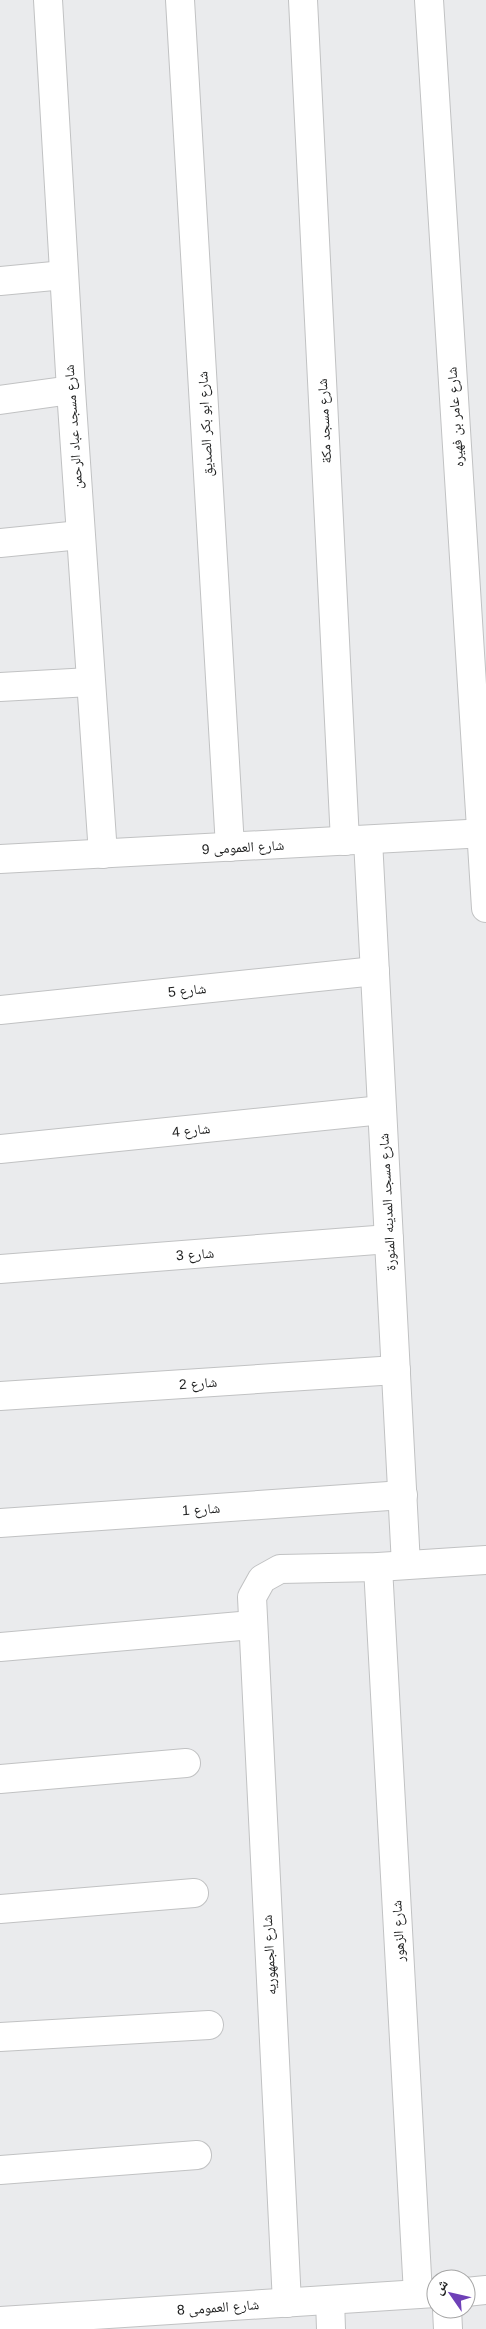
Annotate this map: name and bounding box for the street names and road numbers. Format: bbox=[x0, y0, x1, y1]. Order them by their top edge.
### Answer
street label: شارع مسجد عباد الرحمن bbox=[61, 364, 87, 490]
street label: شارع عامر بن فهيره bbox=[444, 366, 468, 468]
street label: شارع ابو بكر الصديق bbox=[194, 371, 218, 477]
street label: شارع مسجد مكة bbox=[314, 378, 336, 464]
street label: شارع العمومى 9 bbox=[201, 837, 285, 859]
street label: شارع 5 bbox=[167, 980, 207, 1002]
street label: شارع 4 bbox=[171, 1120, 211, 1142]
street label: شارع مسجد المدينه المنورة bbox=[375, 1133, 401, 1271]
street label: شارع 3 bbox=[175, 1245, 215, 1265]
street label: شارع 2 bbox=[178, 1374, 218, 1394]
street label: شارع 1 bbox=[181, 1500, 221, 1520]
street label: شارع الزهور bbox=[388, 1900, 410, 1963]
street label: شارع الجمهوريه bbox=[259, 1914, 281, 1996]
street label: شارع العمومى 8 bbox=[176, 2296, 260, 2320]

